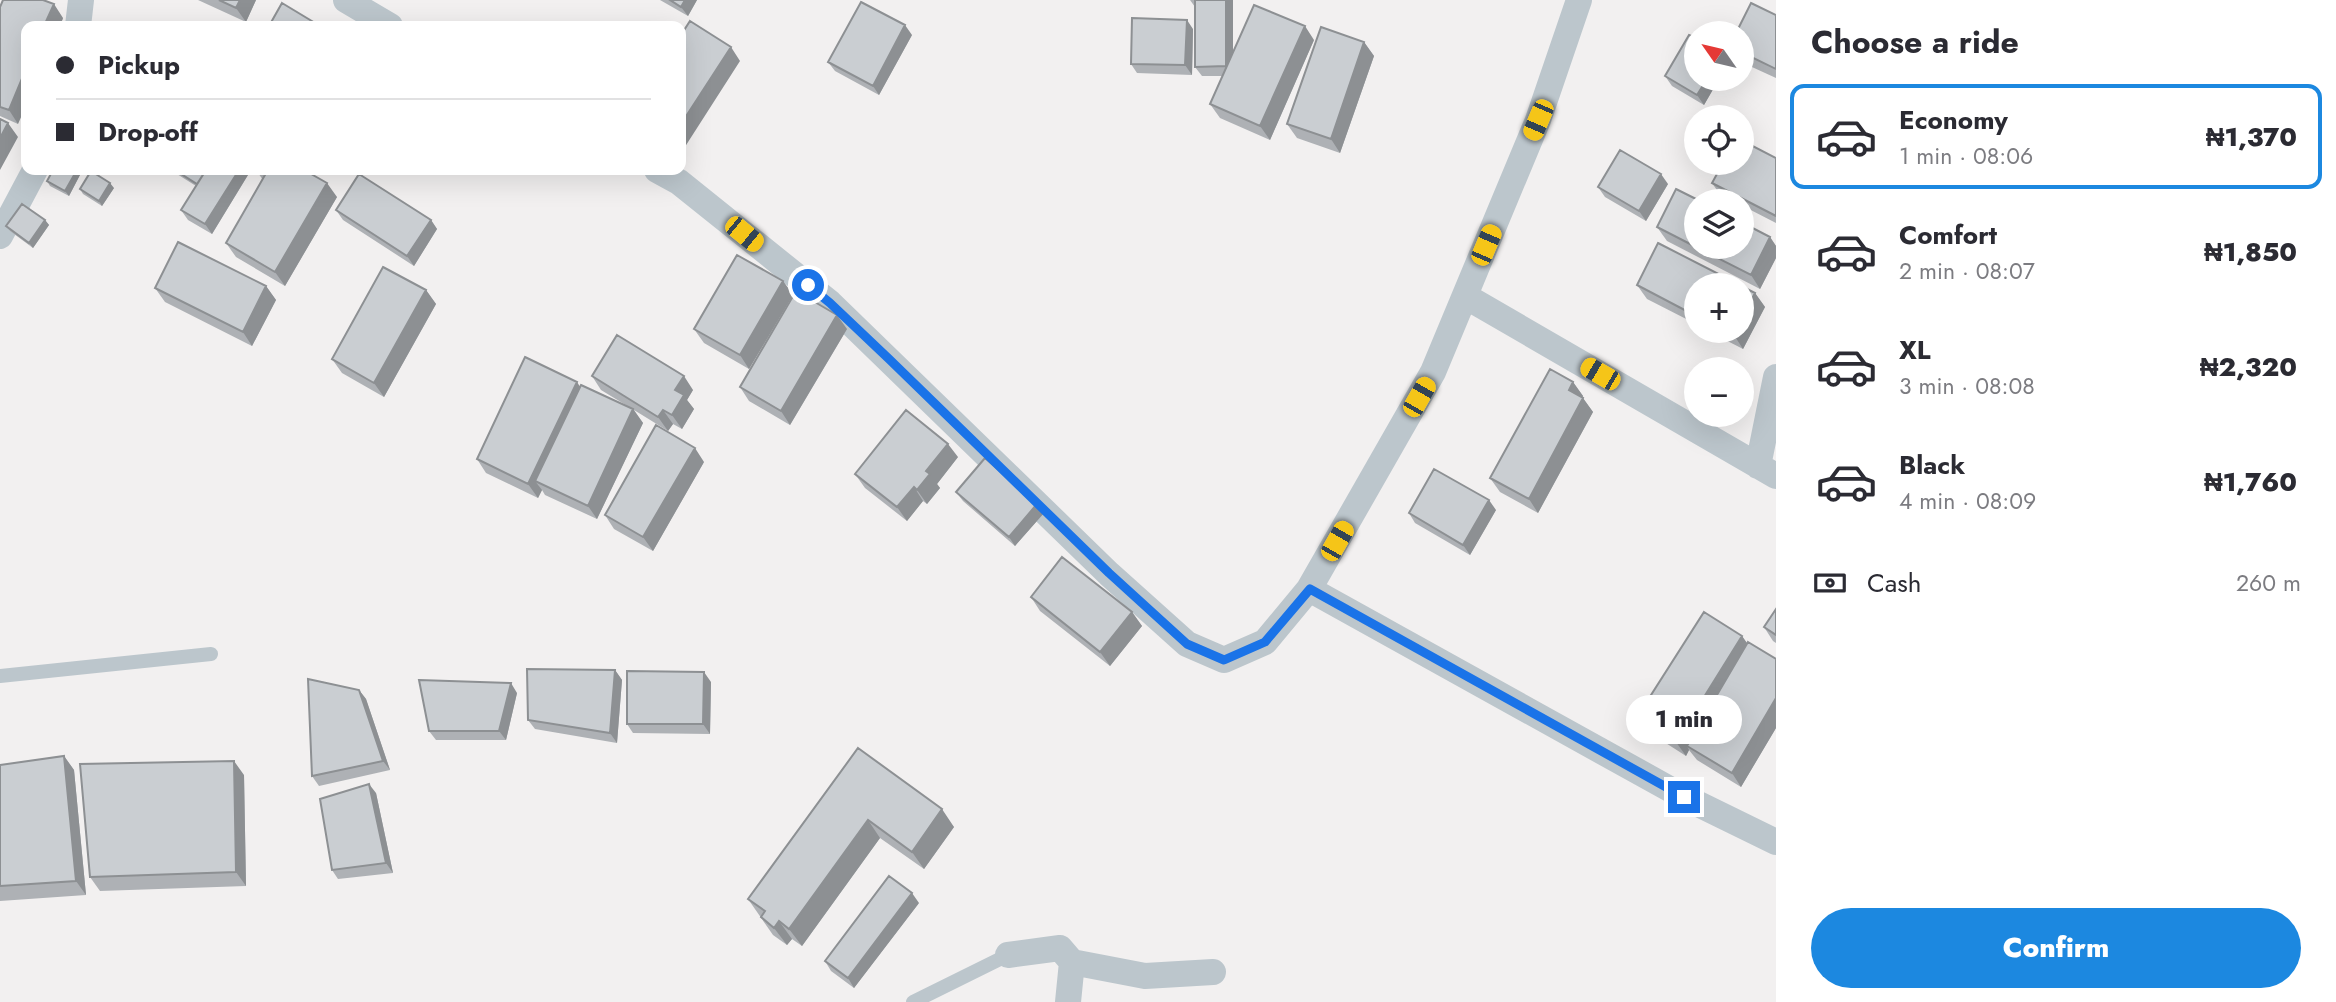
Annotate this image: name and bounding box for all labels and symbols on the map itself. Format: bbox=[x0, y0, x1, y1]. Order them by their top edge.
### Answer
north arrow bbox=[1684, 21, 1754, 91]
car bbox=[1521, 97, 1556, 143]
car bbox=[722, 213, 767, 255]
car bbox=[1469, 222, 1504, 268]
route start bbox=[792, 269, 824, 301]
car bbox=[1577, 354, 1624, 394]
car bbox=[1400, 374, 1439, 420]
car bbox=[1318, 518, 1357, 564]
callout: 1 min bbox=[1626, 696, 1742, 744]
route end bbox=[1668, 781, 1700, 813]

